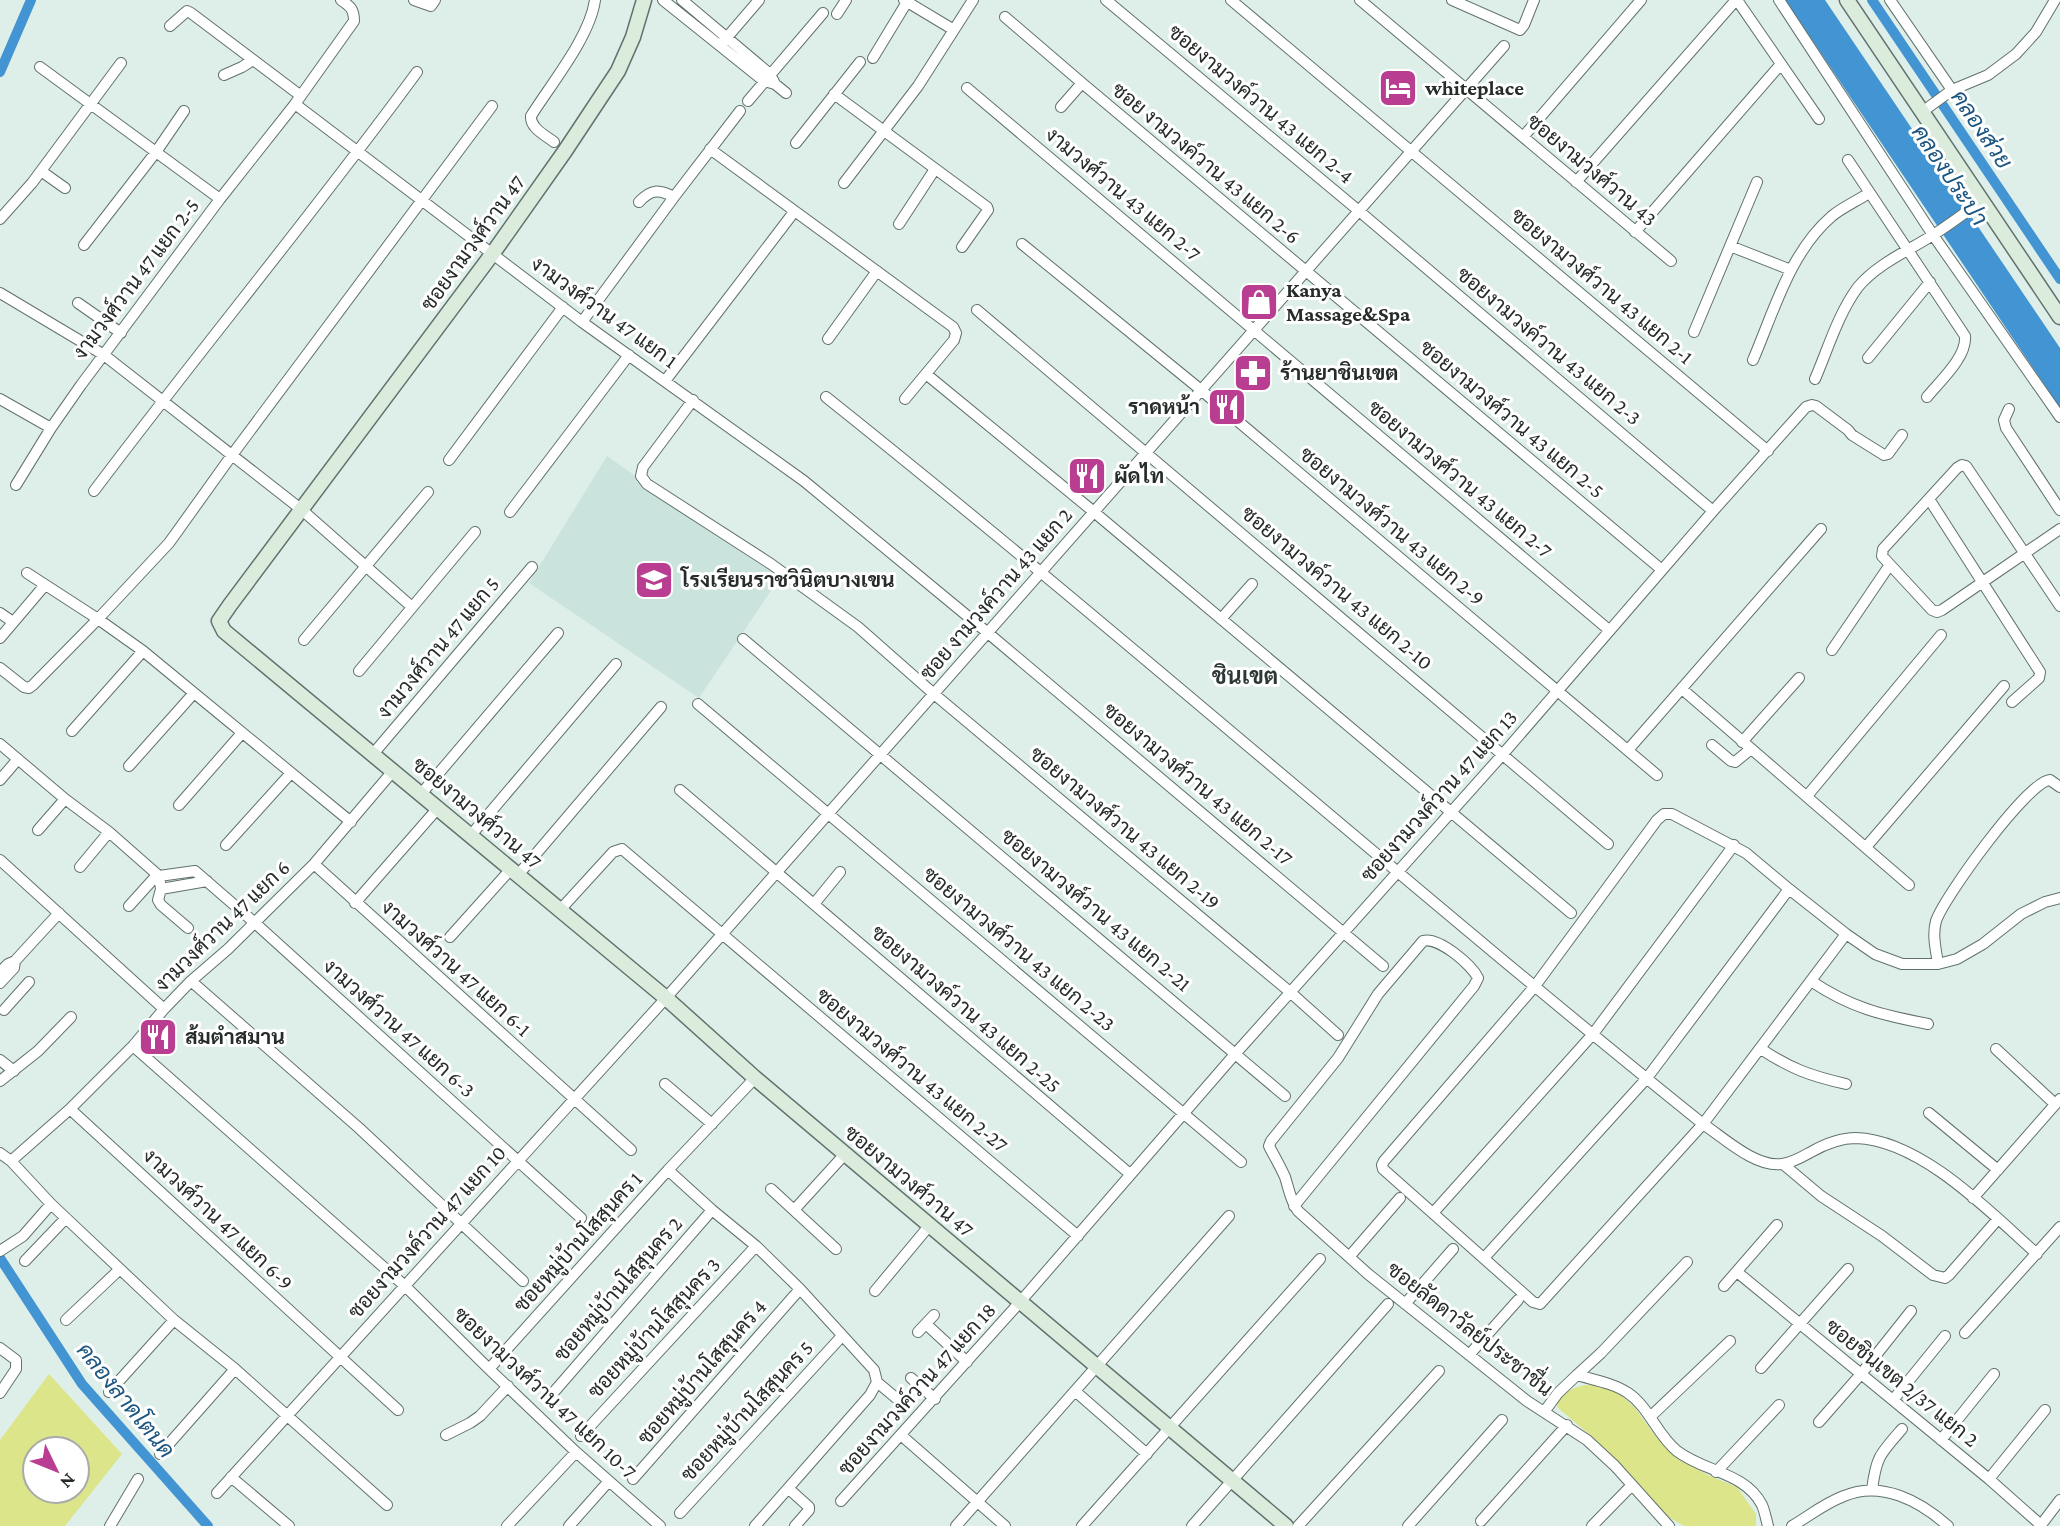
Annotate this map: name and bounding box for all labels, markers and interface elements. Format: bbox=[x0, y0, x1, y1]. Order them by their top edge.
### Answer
street label: ซอยงามวงค์วาน 43 แยก 2-4 bbox=[1164, 18, 1360, 188]
hotel icon: whiteplace bbox=[1377, 67, 1419, 109]
street label: ซอย งามวงค์วาน 43 แยก 2-6 bbox=[1107, 76, 1306, 249]
place label: whiteplace bbox=[1424, 76, 1524, 100]
water label: คลองส่วย bbox=[1946, 84, 2019, 173]
street label: ซอยงามวงศ์วาน 43 bbox=[1522, 107, 1663, 231]
water label: คลองประปา bbox=[1907, 120, 1993, 230]
street label: งามวงศ์วาน 43 แยก 2-7 bbox=[1041, 121, 1207, 266]
street label: ซอยงามวงศ์วาน 47 bbox=[414, 169, 530, 315]
street label: งามวงศ์วาน 47 แยก 2-5 bbox=[66, 193, 204, 364]
street label: ซอยงามวงศ์วาน 43 แยก 2-1 bbox=[1506, 201, 1699, 369]
street label: งามวงศ์วาน 47 แยก 1 bbox=[526, 249, 683, 373]
street label: ซอยงามวงค์วาน 43 แยก 2-3 bbox=[1452, 260, 1647, 430]
place label: Kanya Massage&Spa bbox=[1286, 278, 1411, 326]
shop icon: Kanya Massage&Spa bbox=[1238, 281, 1280, 323]
street label: ซอยงามวงศ์วาน 43 แยก 2-5 bbox=[1415, 333, 1610, 503]
pharmacy icon: ร้านยาชินเขต bbox=[1232, 352, 1274, 394]
place label: ร้านยาชินเขต bbox=[1280, 360, 1398, 385]
restaurant icon: ราดหน้า bbox=[1206, 386, 1248, 428]
place label: ราดหน้า bbox=[1128, 394, 1200, 419]
street label: ซอยงามวงศ์วาน 43 แยก 2-7 bbox=[1363, 394, 1558, 563]
street label: ซอยงามวงศ์วาน 43 แยก 2-9 bbox=[1295, 440, 1491, 610]
restaurant icon: ผัดไท bbox=[1066, 455, 1108, 497]
place label: ผัดไท bbox=[1114, 462, 1164, 488]
street label: ซอยงามวงค์วาน 43 แยก 2-10 bbox=[1237, 500, 1439, 675]
street label: ซอย งามวงค์วาน 43 แยก 2 bbox=[913, 502, 1077, 685]
school or university icon: โรงเรียนราชวินิตบางเขน bbox=[633, 559, 675, 601]
place label: โรงเรียนราชวินิตบางเขน bbox=[679, 566, 895, 592]
street label: งามวงศ์วาน 47 แยก 5 bbox=[370, 571, 504, 724]
district label: ชินเขต bbox=[1212, 663, 1278, 689]
street label: ซอยงามวงศ์วาน 43 แยก 2-17 bbox=[1098, 696, 1299, 870]
street label: ซอยงามวงค์วาน 47 แยก 13 bbox=[1354, 704, 1522, 887]
street label: ซอยงามวงศ์วาน 43 แยก 2-19 bbox=[1025, 740, 1226, 915]
street label: ซอยงามวงศ์วาน 47 bbox=[408, 751, 548, 874]
street label: ซอยงามวงศ์วาน 43 แยก 2-21 bbox=[996, 822, 1197, 996]
street label: งามวงศ์วาน 47 แยก 6 bbox=[148, 854, 295, 997]
street label: ซอยงามวงศ์วาน 43 แยก 2-23 bbox=[918, 860, 1121, 1036]
street label: งามวงศ์วาน 47 แยก 6-1 bbox=[376, 893, 537, 1041]
street label: ซอยงามวงค์วาน 43 แยก 2-25 bbox=[866, 919, 1067, 1098]
street label: งามวงศ์วาน 47 แยก 6-3 bbox=[318, 952, 481, 1102]
street label: ซอยงามวงศ์วาน 43 แยก 2-27 bbox=[811, 981, 1014, 1157]
restaurant icon: ส้มตำสมาน bbox=[137, 1016, 179, 1058]
place label: ส้มตำสมาน bbox=[185, 1024, 285, 1049]
street label: ซอยงามวงศ์วาน 47 bbox=[840, 1119, 980, 1242]
street label: ซอยงามวงค์วาน 47 แยก 10 bbox=[342, 1139, 511, 1323]
street label: งามวงศ์วาน 47 แยก 6-9 bbox=[138, 1142, 299, 1295]
street label: ซอยหมู่บ้านโสสุนคร 1 bbox=[508, 1166, 649, 1319]
street label: ซอยหมู่บ้านโสสุนคร 2 bbox=[548, 1211, 689, 1368]
street label: ซอยลัดดาวัลย์ประชาชื่น bbox=[1382, 1251, 1563, 1401]
street label: ซอยหมู่บ้านโสสุนคร 3 bbox=[582, 1252, 727, 1405]
street label: ซอยหมู่บ้านโสสุนคร 4 bbox=[632, 1294, 774, 1451]
street label: ซอยงามวงค์วาน 47 แยก 18 bbox=[832, 1297, 1001, 1480]
street label: ซอยงามวงศ์วาน 47 แยก 10-7 bbox=[449, 1301, 643, 1484]
street label: ซอยชินเขต 2/37 แยก 2 bbox=[1821, 1314, 1983, 1452]
water label: คลองลาดโตนด bbox=[72, 1335, 183, 1463]
street label: ซอยหมู่บ้านโสสุนคร 5 bbox=[675, 1335, 820, 1488]
north arrow bbox=[21, 1435, 91, 1505]
text: N bbox=[56, 1469, 80, 1493]

